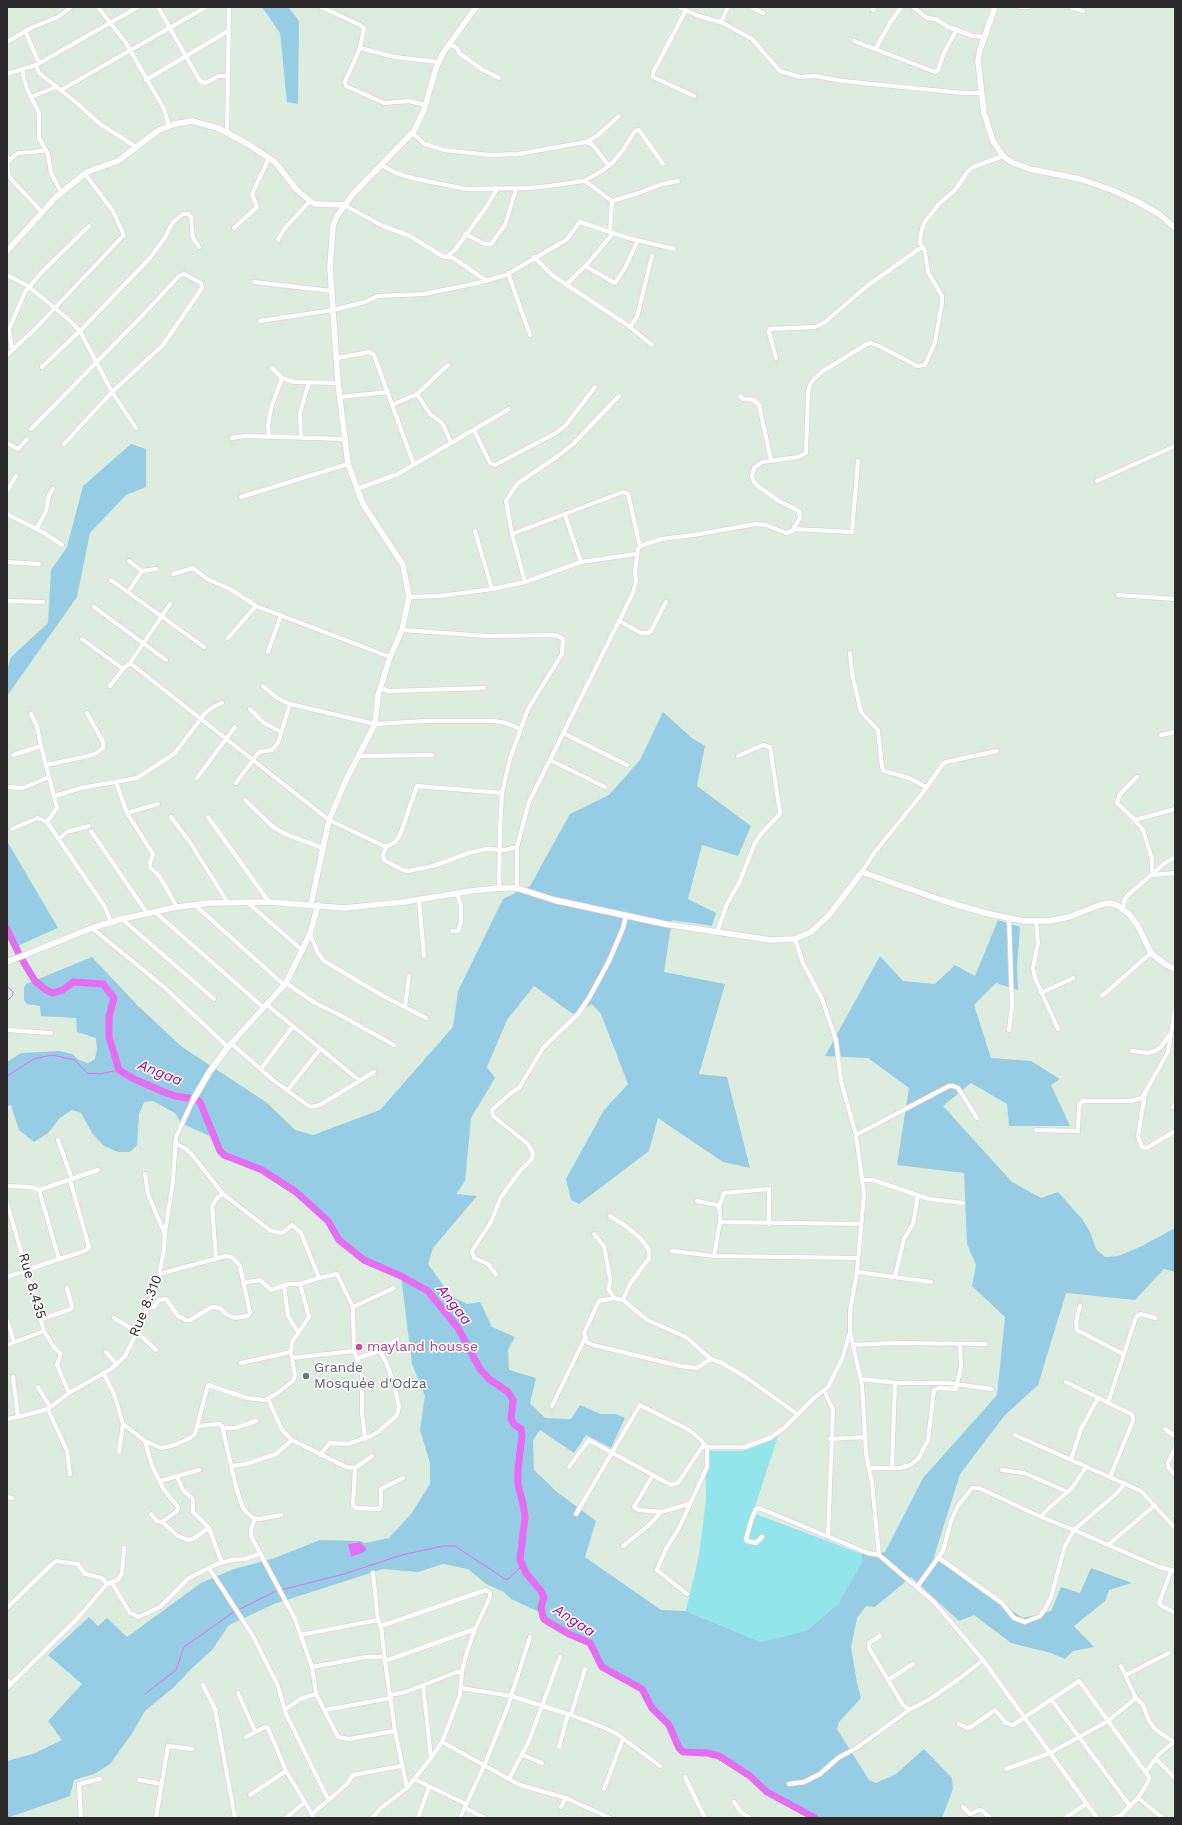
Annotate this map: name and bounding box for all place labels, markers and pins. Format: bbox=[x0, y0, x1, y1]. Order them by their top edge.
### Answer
place label: mayland housse bbox=[367, 1339, 478, 1355]
marker: mayland housse bbox=[354, 1342, 364, 1352]
place label: Grande Mosquée d'Odza bbox=[314, 1360, 427, 1392]
marker: Grande Mosquée d'Odza bbox=[301, 1371, 311, 1381]

